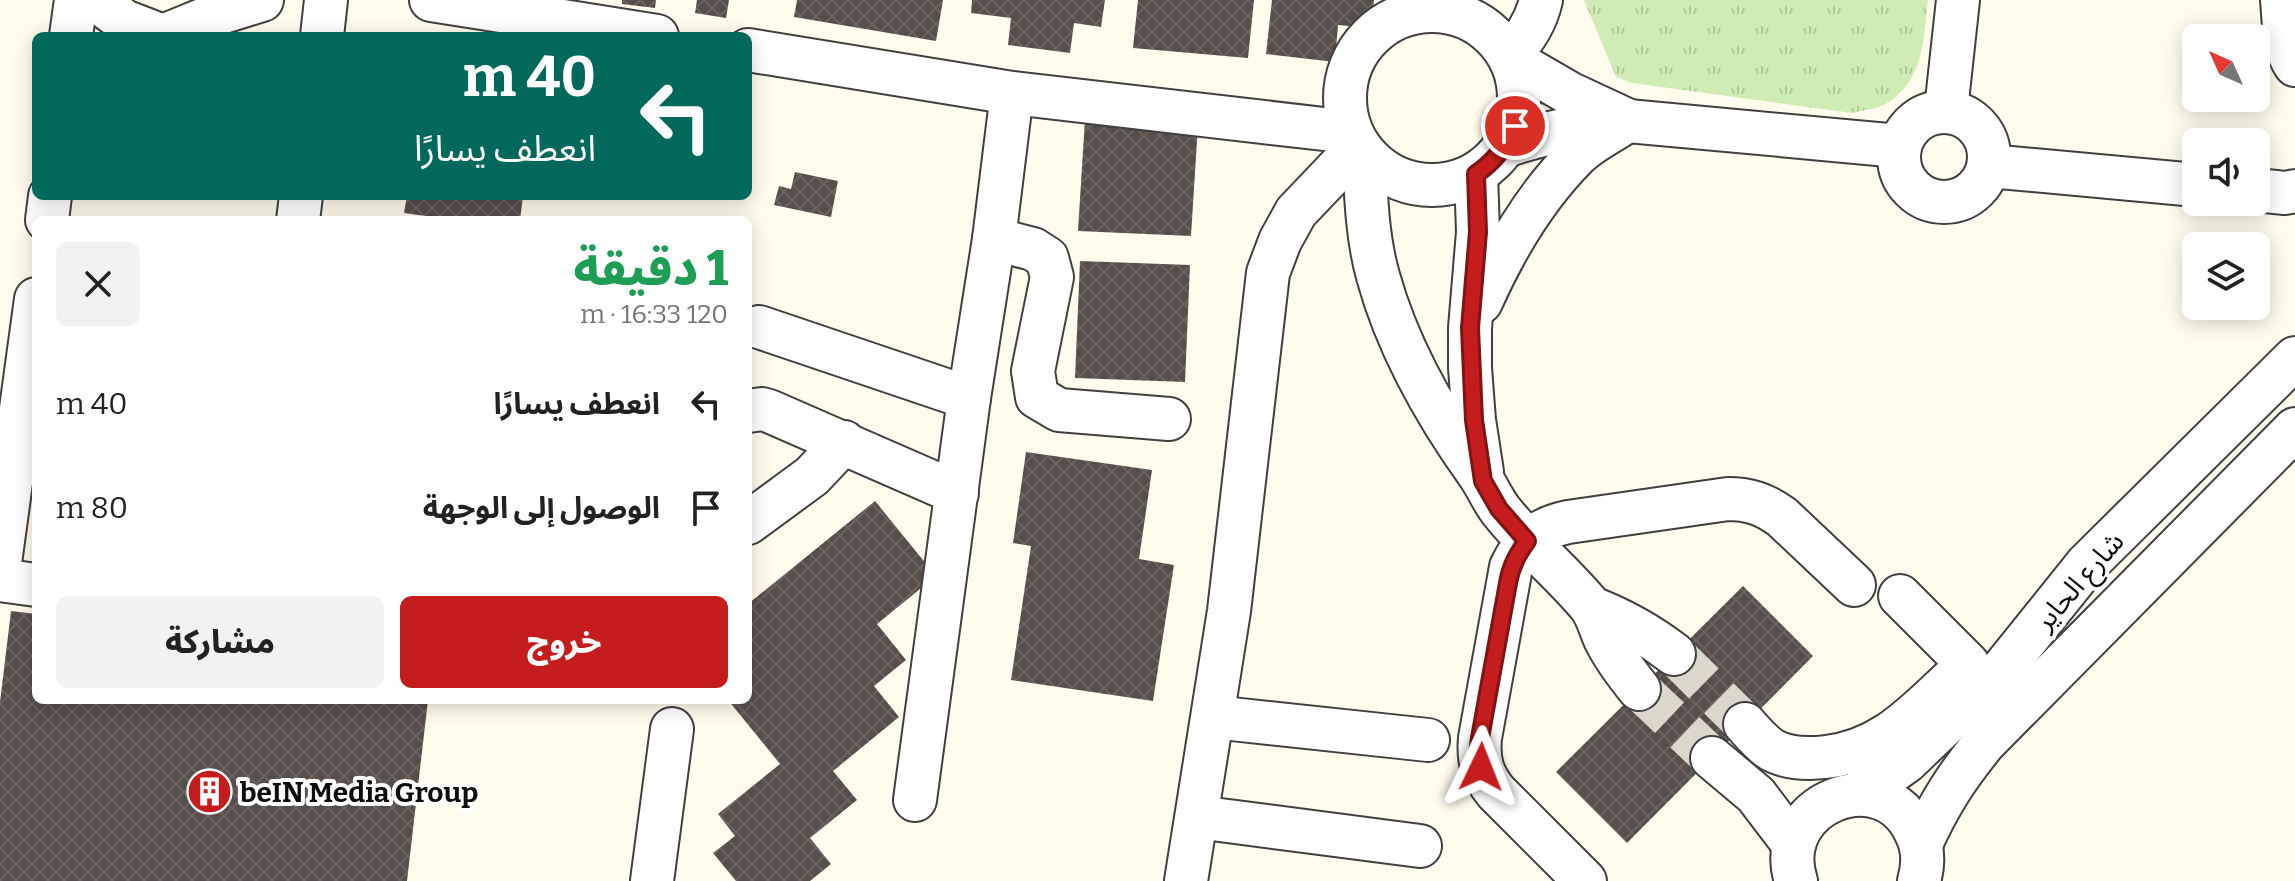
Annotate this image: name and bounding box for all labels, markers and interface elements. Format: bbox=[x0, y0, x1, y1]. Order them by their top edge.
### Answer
north arrow bbox=[2182, 24, 2270, 112]
map controls bbox=[2182, 24, 2270, 320]
text: 40 m bbox=[463, 44, 596, 111]
icon: left bbox=[624, 64, 728, 168]
pin bbox=[1481, 92, 1549, 160]
icon: arrive bbox=[1493, 104, 1537, 148]
text: انعطف يسارًا bbox=[414, 127, 596, 171]
button: sound bbox=[2182, 128, 2270, 216]
button: layers bbox=[2182, 232, 2270, 320]
text: 1 دقيقة bbox=[573, 240, 728, 298]
button: close bbox=[56, 242, 140, 326]
text: 120 m · 16:33 bbox=[580, 299, 728, 330]
icon: left bbox=[684, 382, 728, 426]
text: 40 m bbox=[56, 386, 127, 422]
text: انعطف يسارًا bbox=[493, 386, 660, 422]
icon: arrive bbox=[684, 486, 728, 530]
text: 80 m bbox=[56, 490, 128, 526]
text: الوصول إلى الوجهة bbox=[423, 490, 660, 526]
street label: شارع الحاير bbox=[2027, 525, 2134, 640]
button: مشاركة bbox=[56, 596, 384, 688]
button: خروج bbox=[400, 596, 728, 688]
position arrow bbox=[1439, 725, 1523, 809]
building icon: beIN Media Group bbox=[185, 768, 233, 816]
place label: beIN Media Group bbox=[240, 776, 478, 809]

